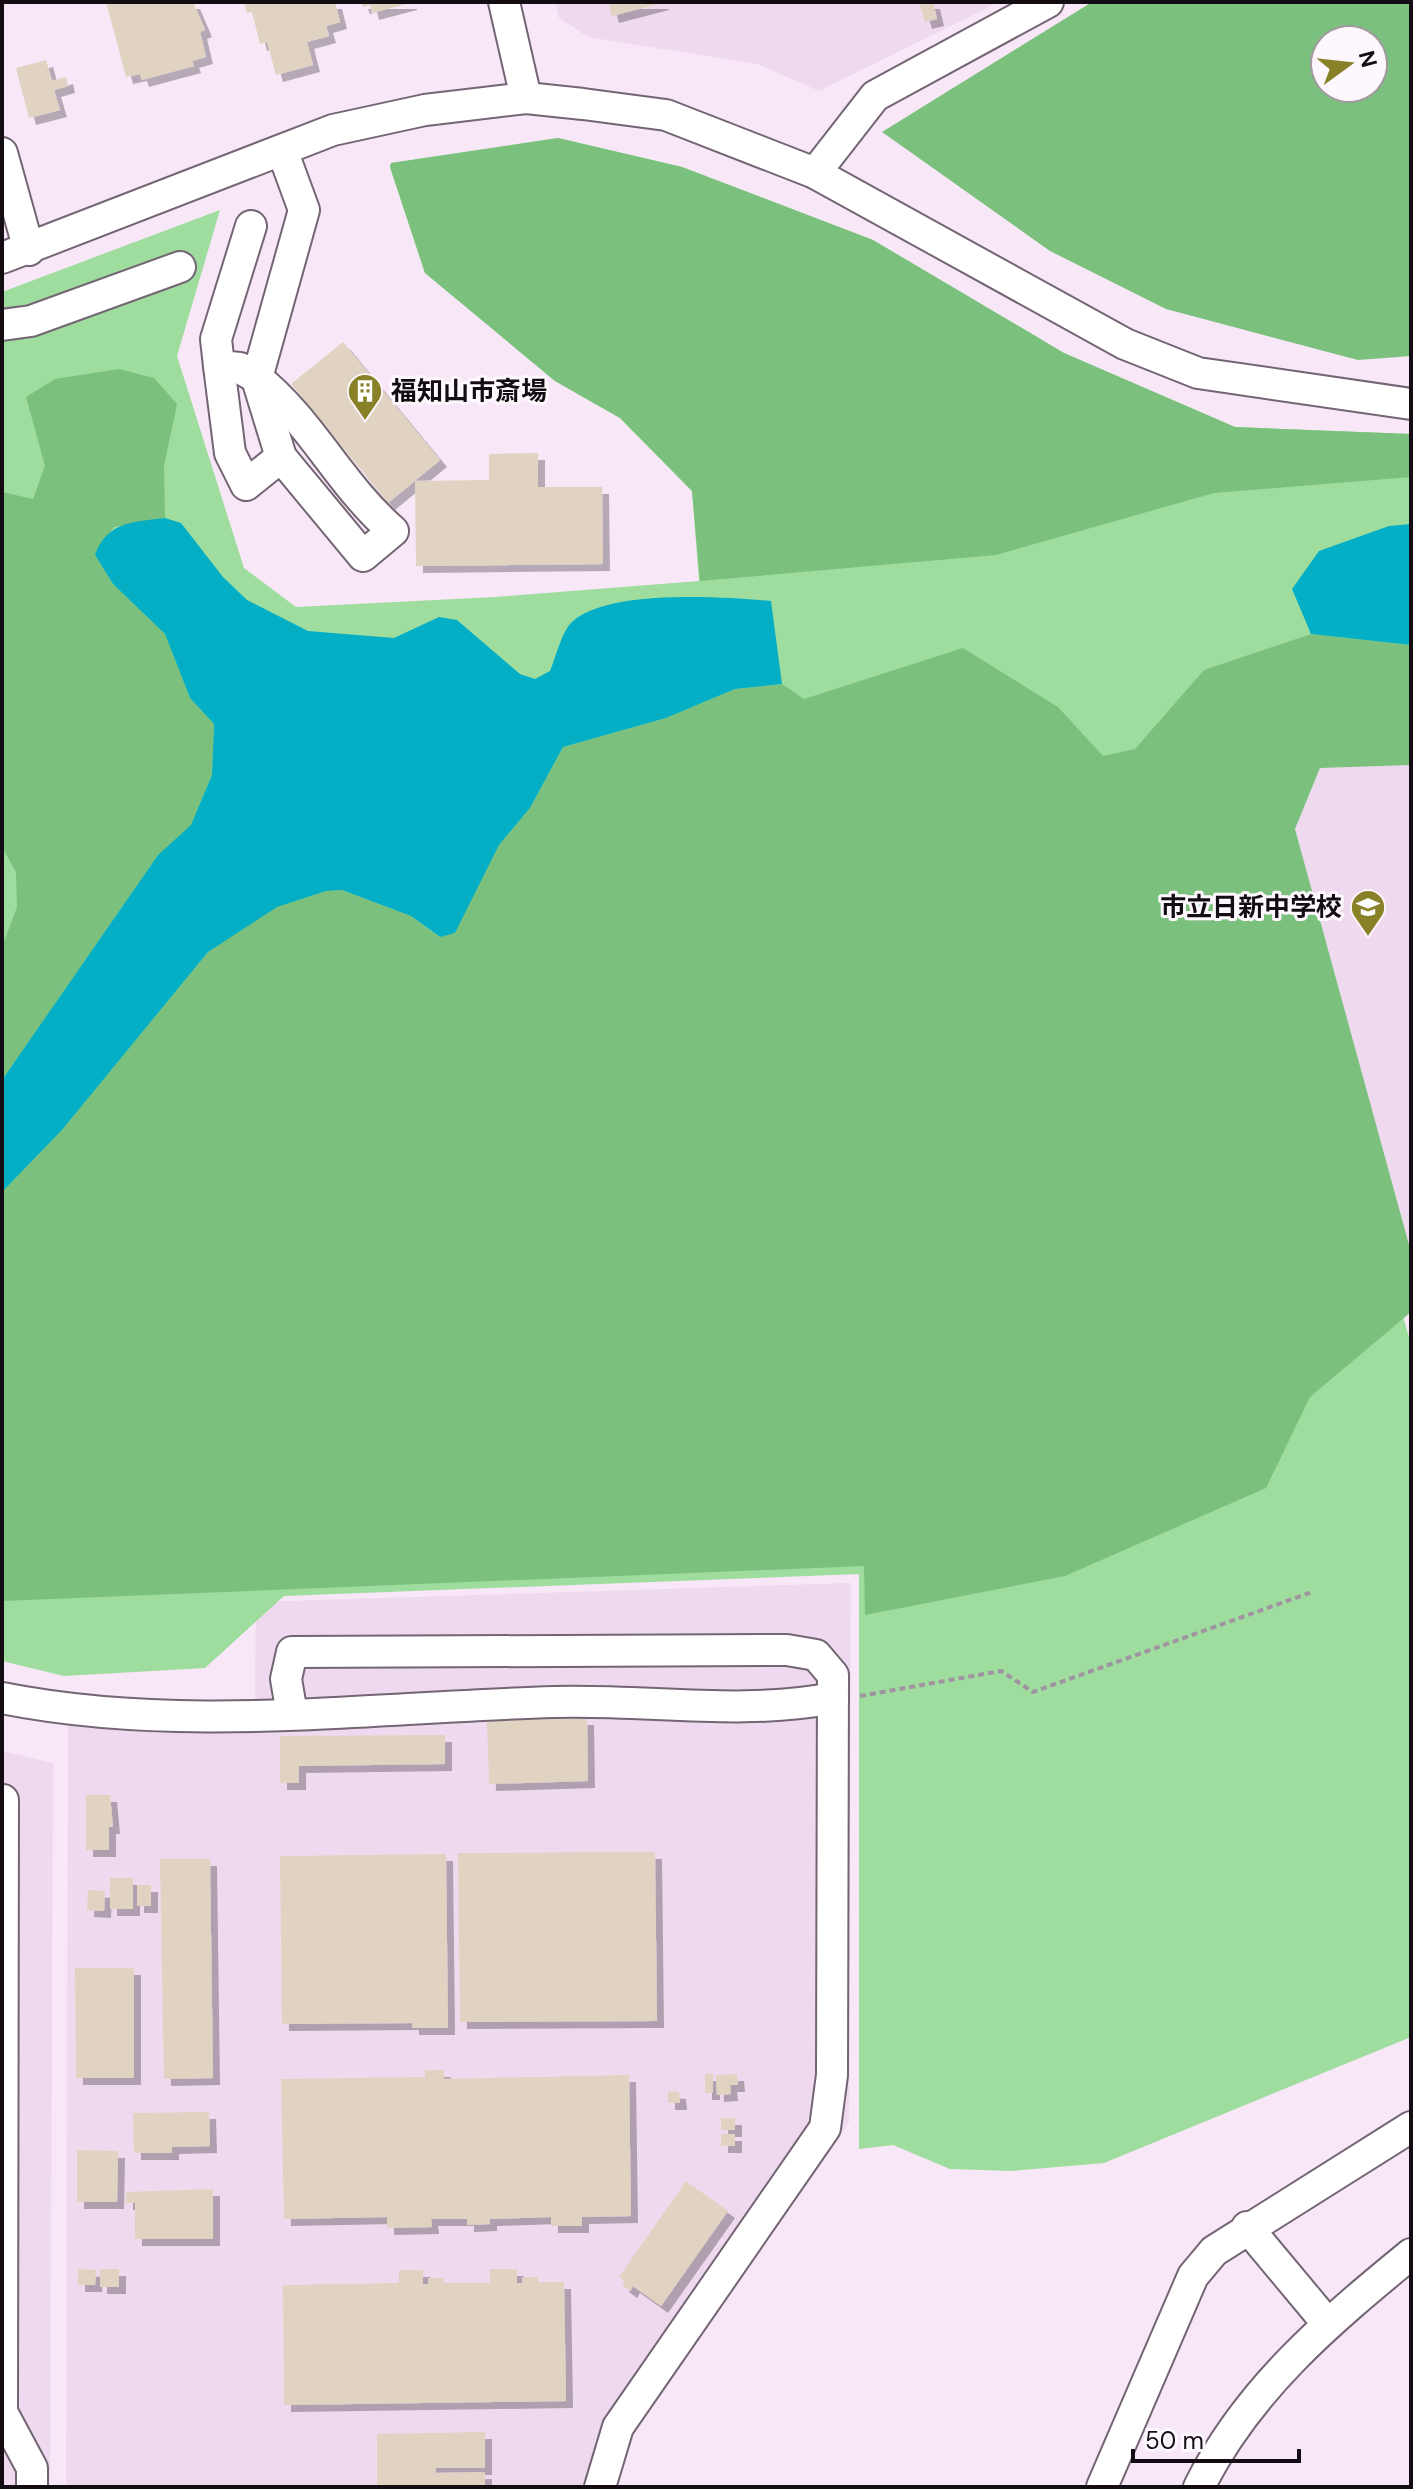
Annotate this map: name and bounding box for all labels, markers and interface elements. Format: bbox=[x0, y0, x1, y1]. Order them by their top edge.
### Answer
north arrow bbox=[1309, 24, 1389, 104]
text: N bbox=[1352, 47, 1384, 70]
building icon: 福知山市斎場 bbox=[346, 372, 384, 422]
place label: 福知山市斎場 bbox=[391, 374, 547, 408]
school or university icon: 市立日新中学校 bbox=[1349, 888, 1387, 938]
place label: 市立日新中学校 bbox=[1160, 890, 1342, 924]
scale bar bbox=[1133, 2413, 1299, 2463]
text: 50 m bbox=[1145, 2425, 1204, 2456]

